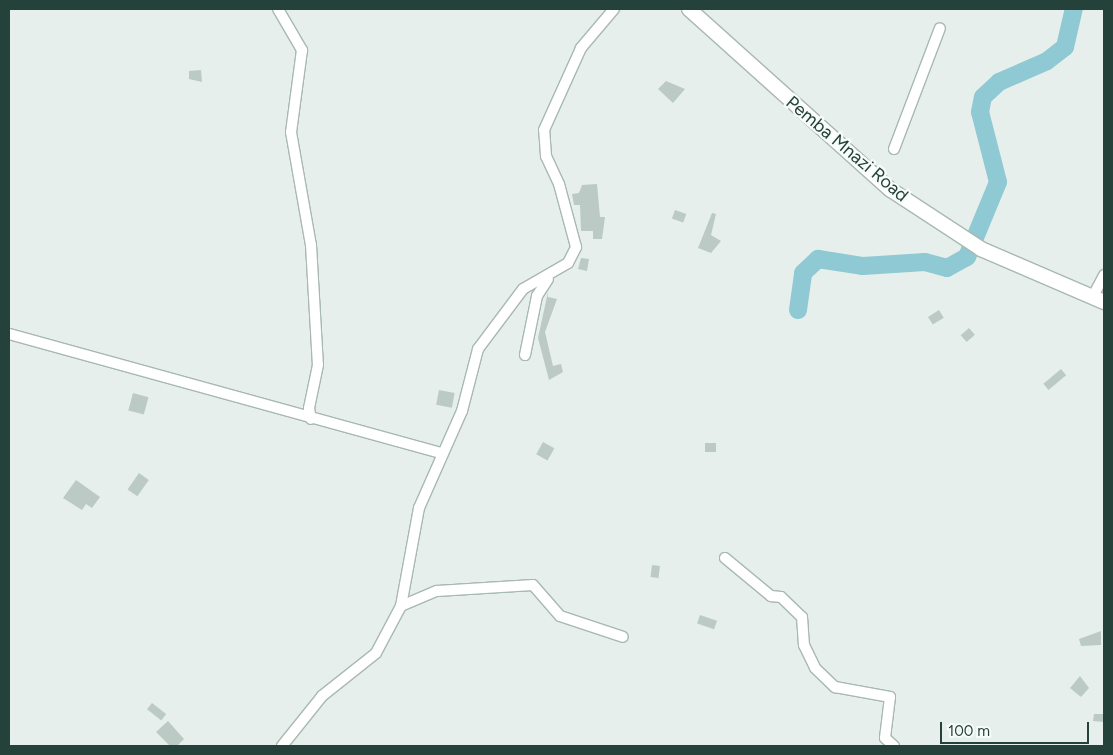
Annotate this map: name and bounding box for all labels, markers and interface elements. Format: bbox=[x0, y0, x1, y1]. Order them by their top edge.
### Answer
street label: Pemba Mnazi Road bbox=[781, 92, 913, 206]
scale bar bbox=[943, 712, 1092, 744]
text: 100 m bbox=[948, 722, 990, 740]

